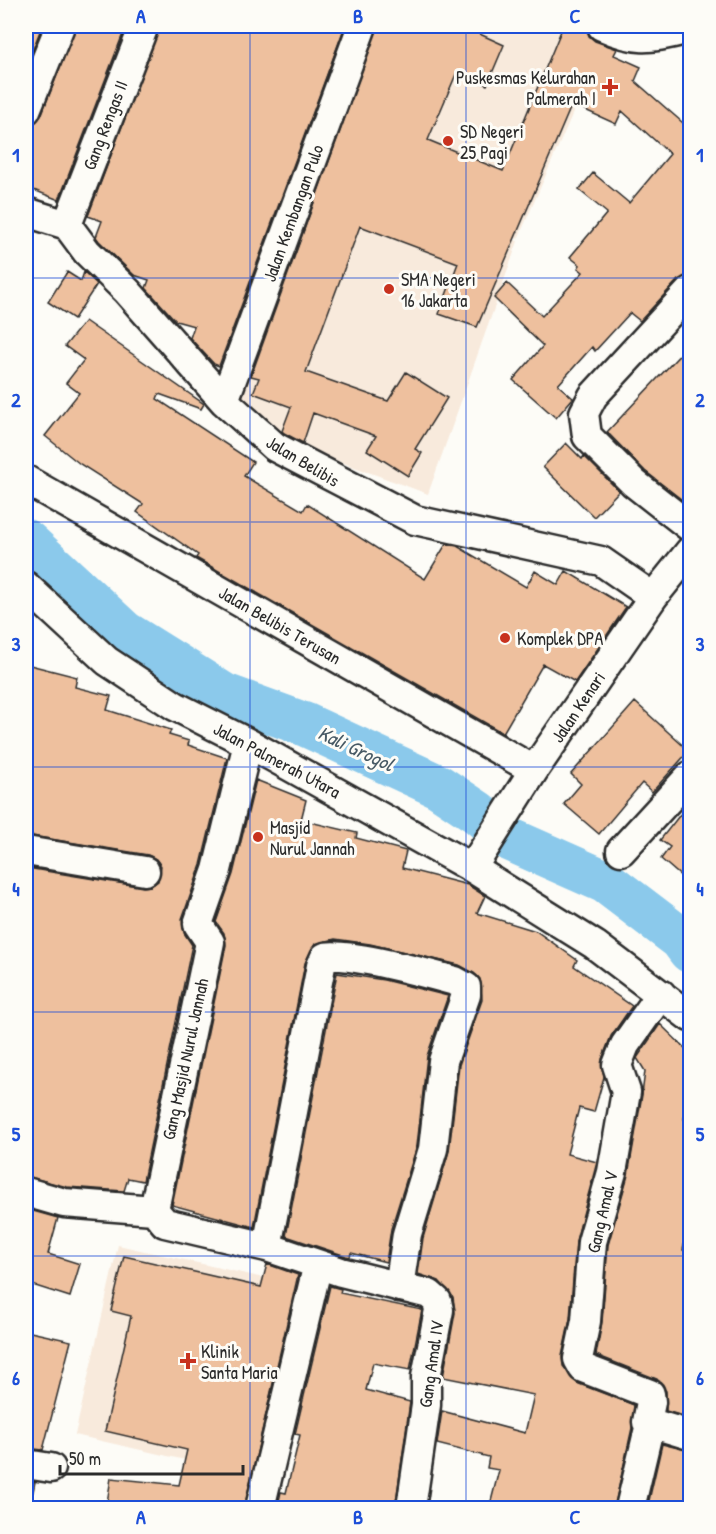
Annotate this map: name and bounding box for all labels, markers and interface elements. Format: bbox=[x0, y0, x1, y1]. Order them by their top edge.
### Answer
text: A bbox=[136, 2, 146, 29]
text: B bbox=[353, 2, 363, 29]
text: C bbox=[570, 2, 581, 29]
place label: Puskesmas Kelurahan Palmerah I bbox=[456, 65, 596, 111]
street label: Gang Rengas II bbox=[76, 77, 134, 173]
marker: Puskesmas Kelurahan Palmerah I bbox=[601, 78, 619, 96]
place label: SD Negeri 25 Pagi bbox=[460, 119, 524, 165]
marker: SD Negeri 25 Pagi bbox=[441, 134, 455, 148]
text: 1 bbox=[12, 141, 20, 168]
street label: Jalan Kembangan Pulo bbox=[257, 141, 329, 285]
text: 1 bbox=[696, 141, 704, 168]
place label: SMA Negeri 16 Jakarta bbox=[401, 267, 476, 313]
marker: SMA Negeri 16 Jakarta bbox=[382, 282, 396, 296]
text: 2 bbox=[11, 386, 21, 413]
text: 2 bbox=[695, 386, 705, 413]
street label: Jalan Belibis bbox=[262, 429, 344, 493]
street label: Jalan Belibis Terusan bbox=[214, 580, 346, 670]
place label: Komplek DPA bbox=[517, 626, 603, 651]
text: 3 bbox=[12, 630, 21, 657]
text: 3 bbox=[696, 630, 705, 657]
marker: Komplek DPA bbox=[498, 631, 512, 645]
street label: Jalan Kenari bbox=[545, 667, 611, 747]
street label: Jalan Palmerah Utara bbox=[209, 716, 345, 804]
water label: Kali Grogol bbox=[313, 719, 400, 779]
place label: Masjid Nurul Jannah bbox=[270, 815, 355, 861]
marker: Masjid Nurul Jannah bbox=[251, 830, 265, 844]
text: 4 bbox=[12, 875, 20, 902]
text: 4 bbox=[696, 875, 704, 902]
street label: Gang Masjid Nurul Jannah bbox=[156, 976, 214, 1142]
text: 5 bbox=[12, 1120, 21, 1147]
text: 5 bbox=[696, 1120, 705, 1147]
street label: Gang Amal V bbox=[580, 1168, 624, 1255]
street label: Gang Amal IV bbox=[413, 1318, 450, 1409]
place label: Klinik Santa Maria bbox=[201, 1339, 278, 1385]
marker: Klinik Santa Maria bbox=[179, 1352, 197, 1370]
text: 6 bbox=[12, 1364, 20, 1391]
text: 6 bbox=[696, 1364, 704, 1391]
scale bar bbox=[60, 1438, 243, 1476]
text: 50 m bbox=[69, 1446, 101, 1471]
text: A bbox=[136, 1503, 146, 1530]
text: B bbox=[353, 1503, 363, 1530]
text: C bbox=[570, 1503, 581, 1530]

